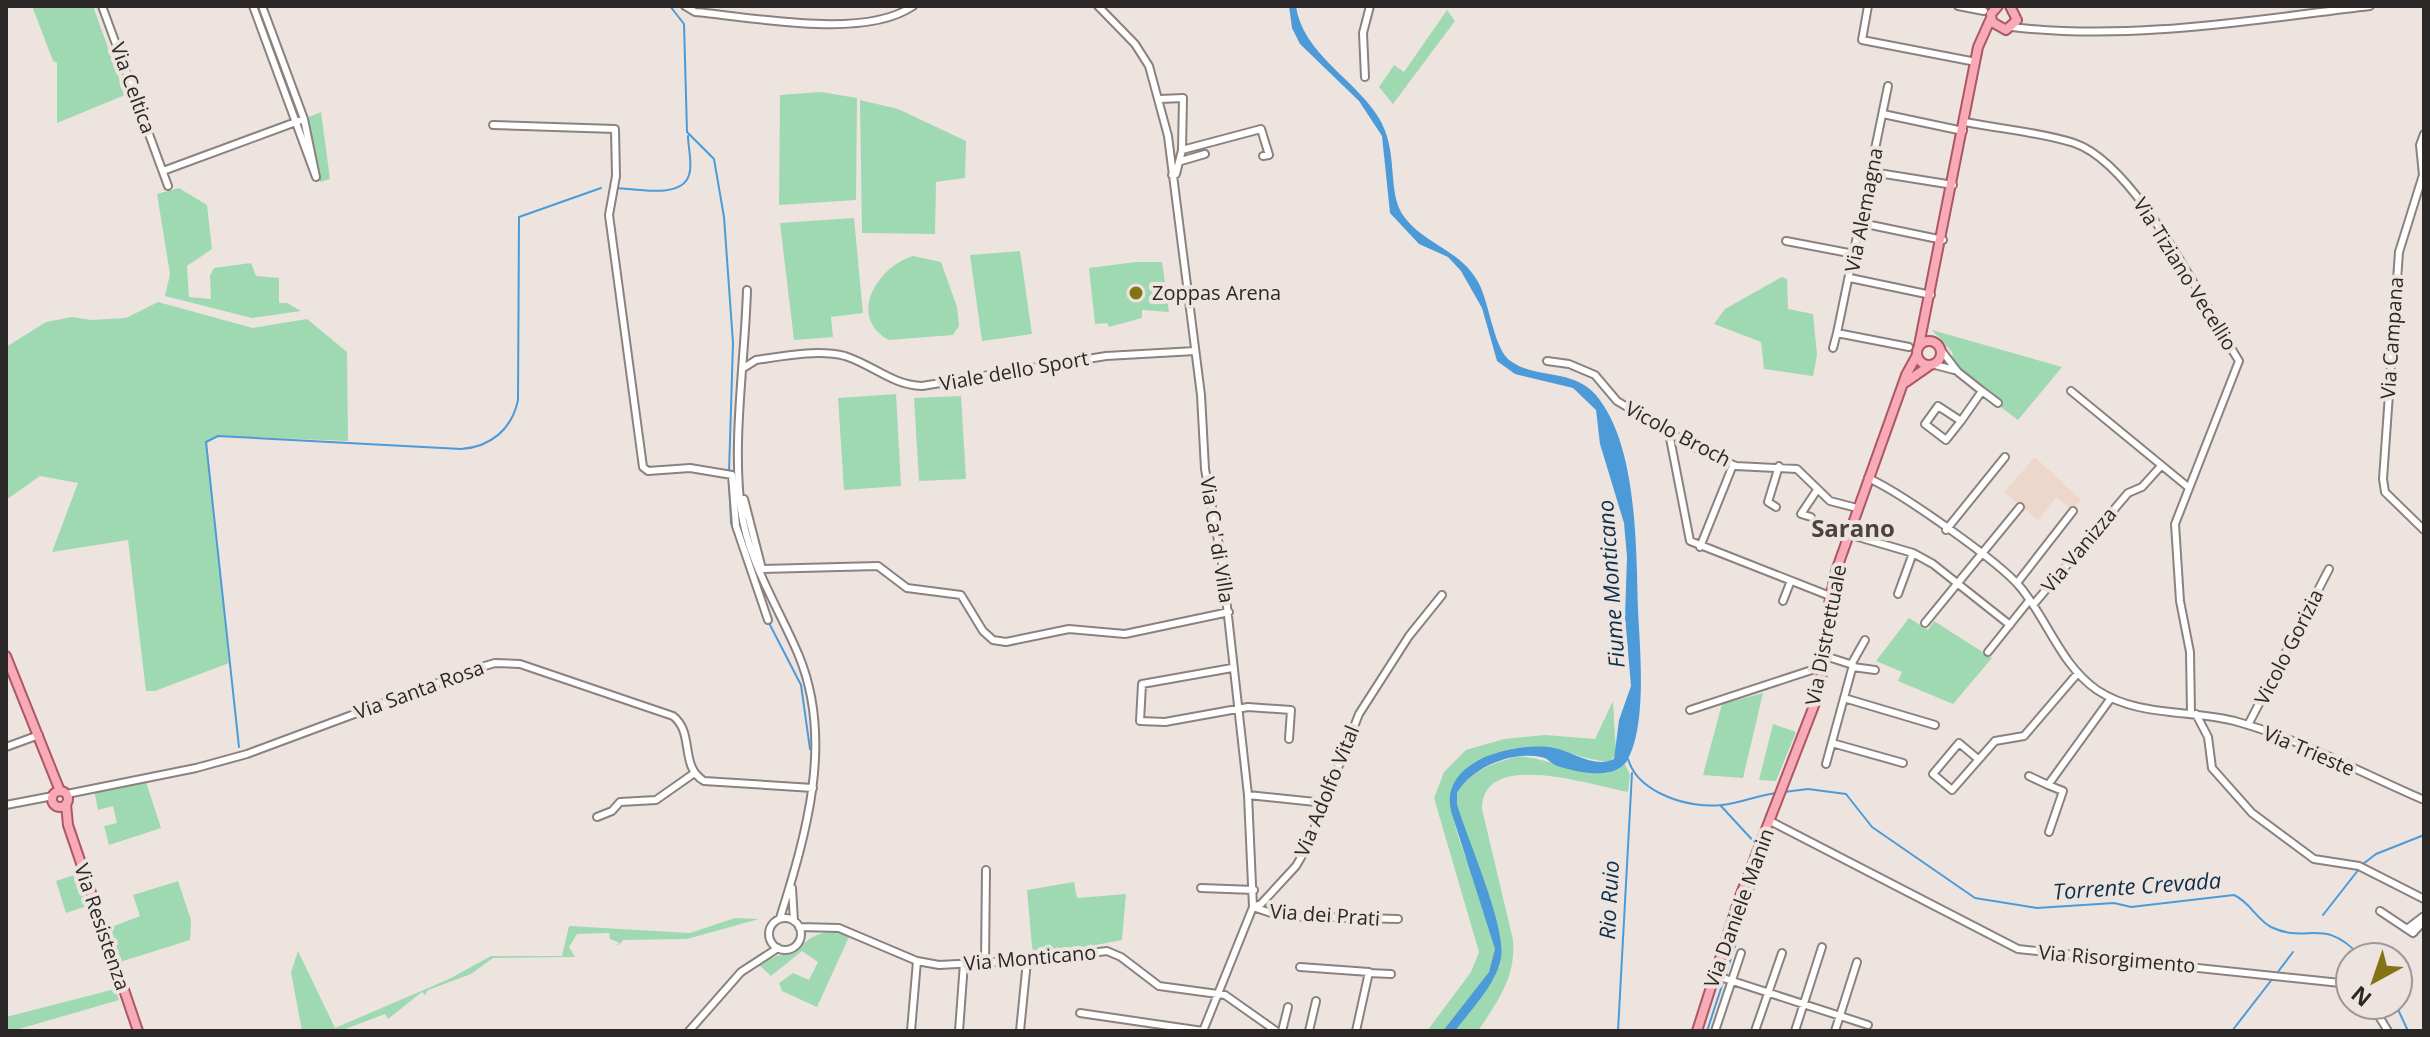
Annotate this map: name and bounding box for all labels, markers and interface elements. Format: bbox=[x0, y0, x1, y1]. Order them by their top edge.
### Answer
street label: Via Celtica bbox=[105, 39, 162, 137]
street label: Via Alemagna bbox=[1838, 145, 1889, 274]
street label: Via Tiziano Vecellio bbox=[2127, 192, 2243, 355]
street label: Via Campana bbox=[2374, 276, 2409, 400]
place label: Zoppas Arena bbox=[1152, 279, 1281, 306]
marker: Zoppas Arena bbox=[1127, 284, 1145, 302]
street label: Viale dello Sport bbox=[937, 344, 1091, 397]
street label: Vicolo Broch bbox=[1621, 394, 1736, 473]
street label: Via Ca' di Villa bbox=[1194, 475, 1241, 605]
water label: Fiume Monticano bbox=[1589, 499, 1631, 669]
street label: Via Vanizza bbox=[2035, 501, 2122, 598]
district label: Sarano bbox=[1811, 511, 1895, 544]
street label: Via Distrettuale bbox=[1799, 562, 1852, 708]
street label: Vicolo Gorizia bbox=[2248, 584, 2329, 709]
street label: Via Santa Rosa bbox=[350, 654, 487, 725]
street label: Via Trieste bbox=[2259, 719, 2359, 782]
street label: Via Adolfo Vital bbox=[1288, 721, 1365, 861]
street label: Via Daniele Manin bbox=[1697, 824, 1780, 991]
water label: Rio Ruio bbox=[1591, 859, 1625, 940]
street label: Via Resistenza bbox=[68, 860, 137, 994]
water label: Torrente Crevada bbox=[2052, 864, 2222, 906]
street label: Via dei Prati bbox=[1269, 897, 1381, 932]
street label: Via Monticano bbox=[963, 938, 1097, 977]
street label: Via Risorgimento bbox=[2037, 938, 2197, 979]
north arrow bbox=[2334, 941, 2414, 1021]
text: N bbox=[2344, 980, 2377, 1014]

